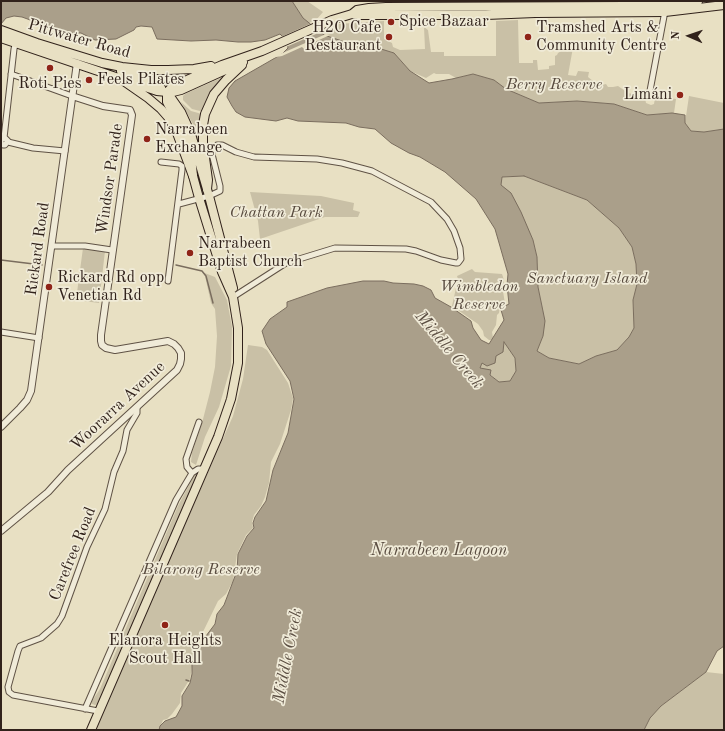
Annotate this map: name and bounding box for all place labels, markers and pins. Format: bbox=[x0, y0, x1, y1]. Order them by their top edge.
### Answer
place label: Spice Bazaar bbox=[399, 12, 489, 32]
marker: Spice Bazaar bbox=[386, 17, 396, 27]
place label: H2O Cafe Restaurant bbox=[304, 18, 381, 56]
place label: Tramshed Arts & Community Centre bbox=[536, 18, 666, 56]
marker: H2O Cafe Restaurant bbox=[384, 32, 394, 42]
marker: Tramshed Arts & Community Centre bbox=[523, 32, 533, 42]
marker: Roti Pies bbox=[45, 63, 55, 73]
place label: Feels Pilates bbox=[97, 70, 184, 90]
place label: Roti Pies bbox=[18, 74, 82, 94]
marker: Feels Pilates bbox=[84, 75, 94, 85]
place label: Limáni bbox=[623, 85, 672, 105]
marker: Limáni bbox=[675, 90, 685, 100]
place label: Narrabeen Exchange bbox=[155, 120, 228, 158]
marker: Narrabeen Exchange bbox=[142, 134, 152, 144]
place label: Narrabeen Baptist Church bbox=[198, 234, 302, 272]
marker: Narrabeen Baptist Church bbox=[185, 248, 195, 258]
place label: Rickard Rd opp Venetian Rd bbox=[57, 268, 164, 306]
marker: Rickard Rd opp Venetian Rd bbox=[44, 282, 54, 292]
marker: Elanora Heights Scout Hall bbox=[160, 620, 170, 630]
place label: Elanora Heights Scout Hall bbox=[109, 631, 221, 669]

